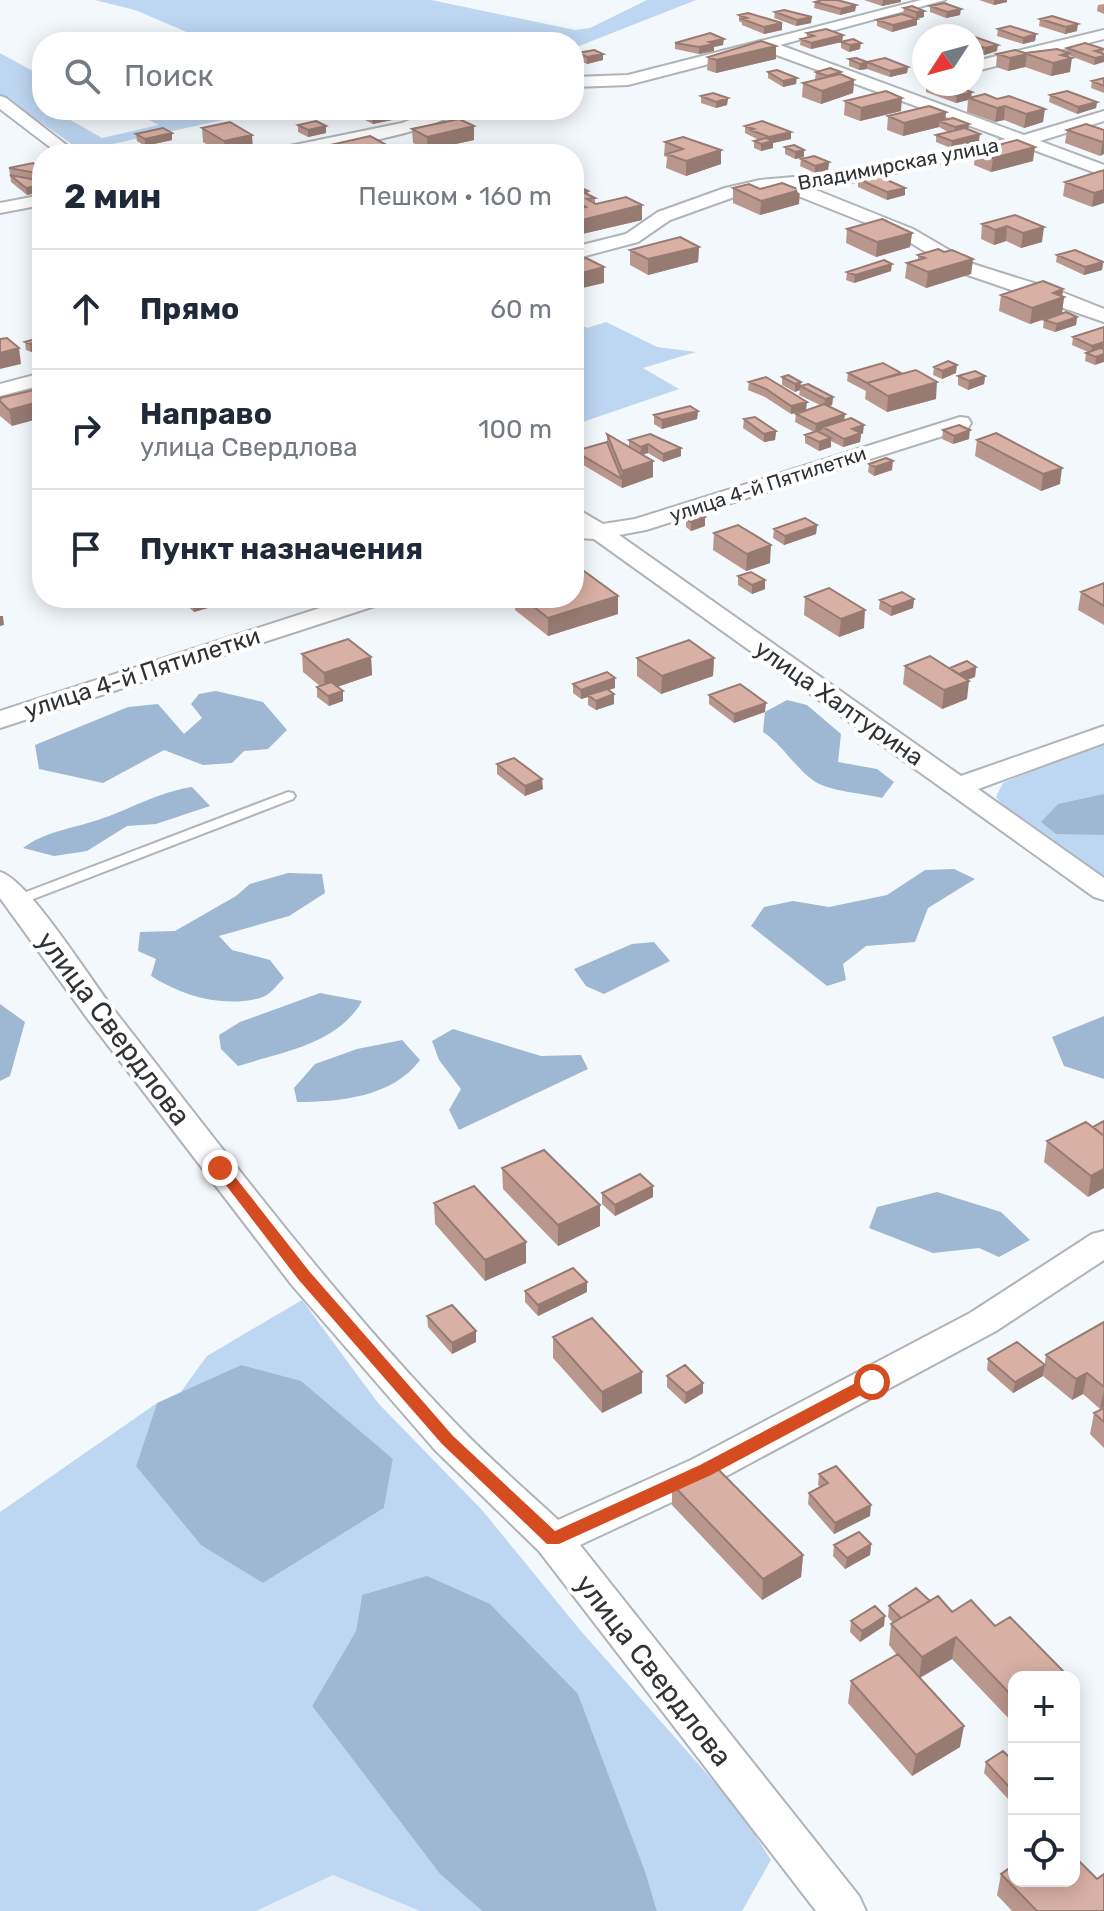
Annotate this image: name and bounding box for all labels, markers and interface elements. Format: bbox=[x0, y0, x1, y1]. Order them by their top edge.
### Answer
north arrow bbox=[912, 24, 984, 96]
search box bbox=[32, 32, 584, 120]
icon: search bbox=[60, 54, 104, 98]
text: Поиск bbox=[124, 58, 214, 94]
street label: Владимирская улица bbox=[796, 133, 1000, 195]
text: 2 мин bbox=[64, 176, 161, 217]
text: Пешком · 160 m bbox=[358, 181, 552, 212]
icon: ahead bbox=[64, 287, 108, 331]
text: Прямо bbox=[140, 291, 239, 327]
text: 60 m bbox=[490, 294, 552, 325]
text: Направо bbox=[140, 396, 272, 432]
icon: right bbox=[64, 407, 108, 451]
text: 100 m bbox=[478, 414, 552, 445]
text: улица Свердлова bbox=[140, 432, 358, 463]
street label: улица 4-й Пятилетки bbox=[667, 441, 869, 527]
icon: arrive bbox=[64, 527, 108, 571]
text: Пункт назначения bbox=[140, 531, 423, 567]
street label: улица 4-й Пятилетки bbox=[21, 622, 263, 724]
street label: улица Халтурина bbox=[749, 634, 929, 772]
street label: улица Свердлова bbox=[30, 925, 197, 1132]
route end bbox=[202, 1150, 238, 1186]
route start bbox=[854, 1364, 890, 1400]
street label: улица Свердлова bbox=[568, 1568, 739, 1773]
map controls bbox=[1008, 1671, 1080, 1887]
button: + bbox=[1008, 1671, 1080, 1743]
button: − bbox=[1008, 1743, 1080, 1815]
button: locate bbox=[1008, 1815, 1080, 1887]

